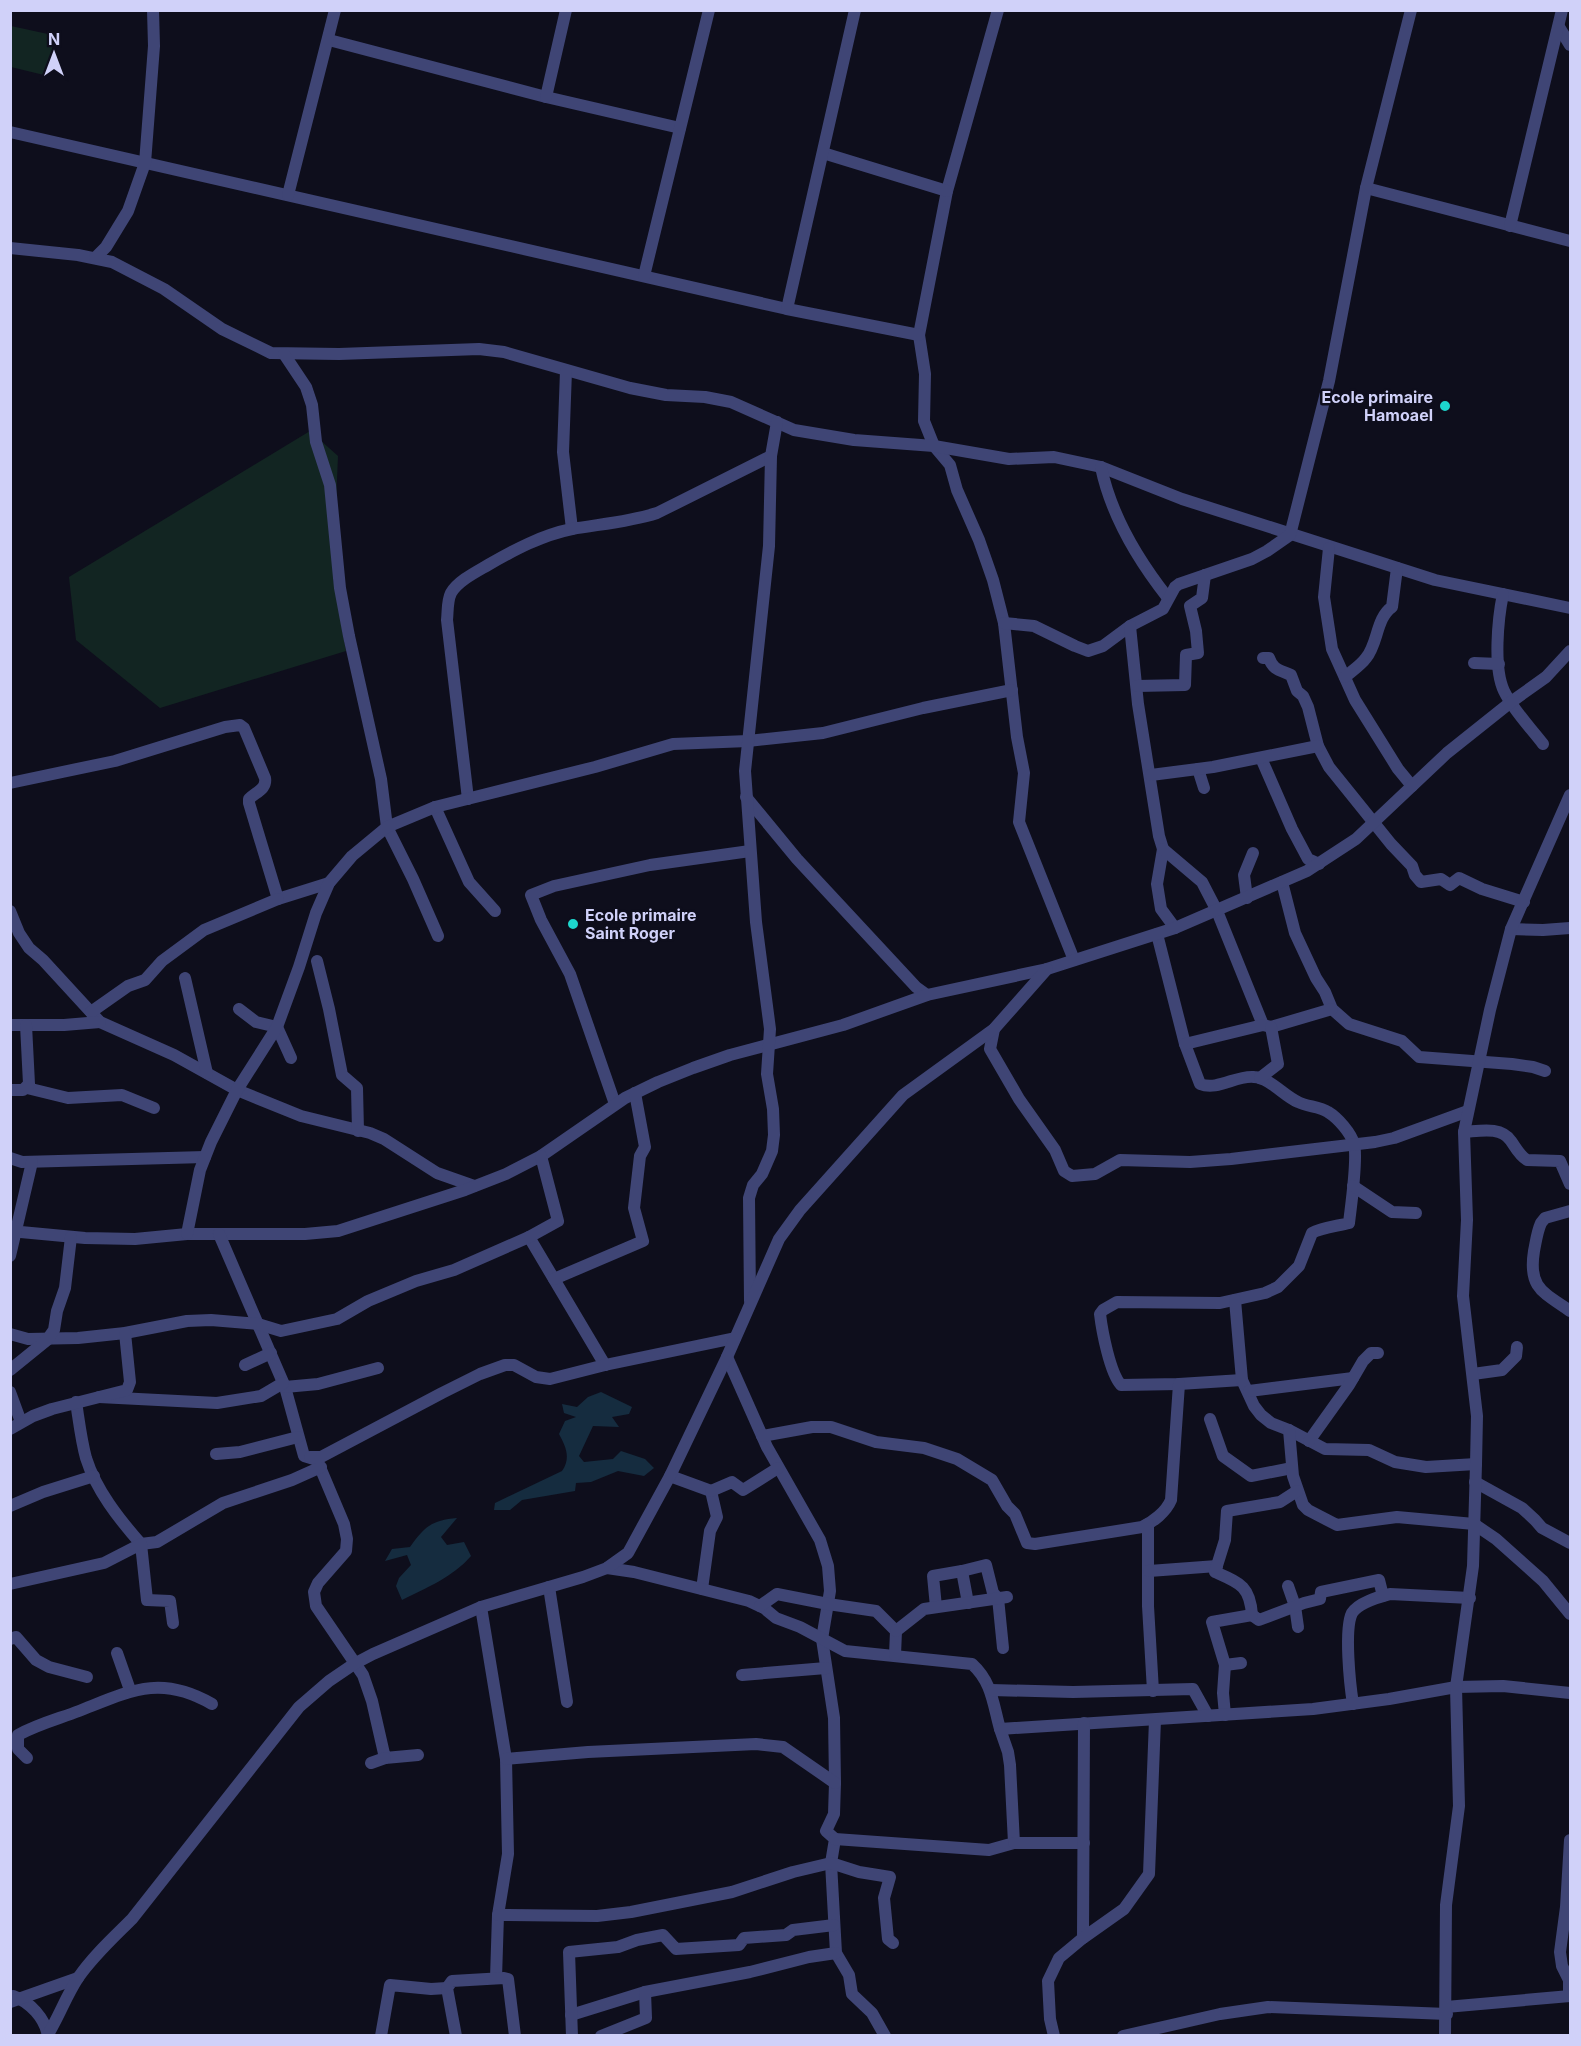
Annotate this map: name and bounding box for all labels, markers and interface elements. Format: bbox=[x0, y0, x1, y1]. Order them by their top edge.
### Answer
north arrow bbox=[24, 24, 84, 84]
text: N bbox=[48, 29, 60, 49]
place label: Ecole primaire Hamoael bbox=[1321, 387, 1433, 425]
marker: Ecole primaire Hamoael bbox=[1438, 399, 1452, 413]
place label: Ecole primaire Saint Roger bbox=[585, 905, 697, 943]
marker: Ecole primaire Saint Roger bbox=[566, 917, 580, 931]

